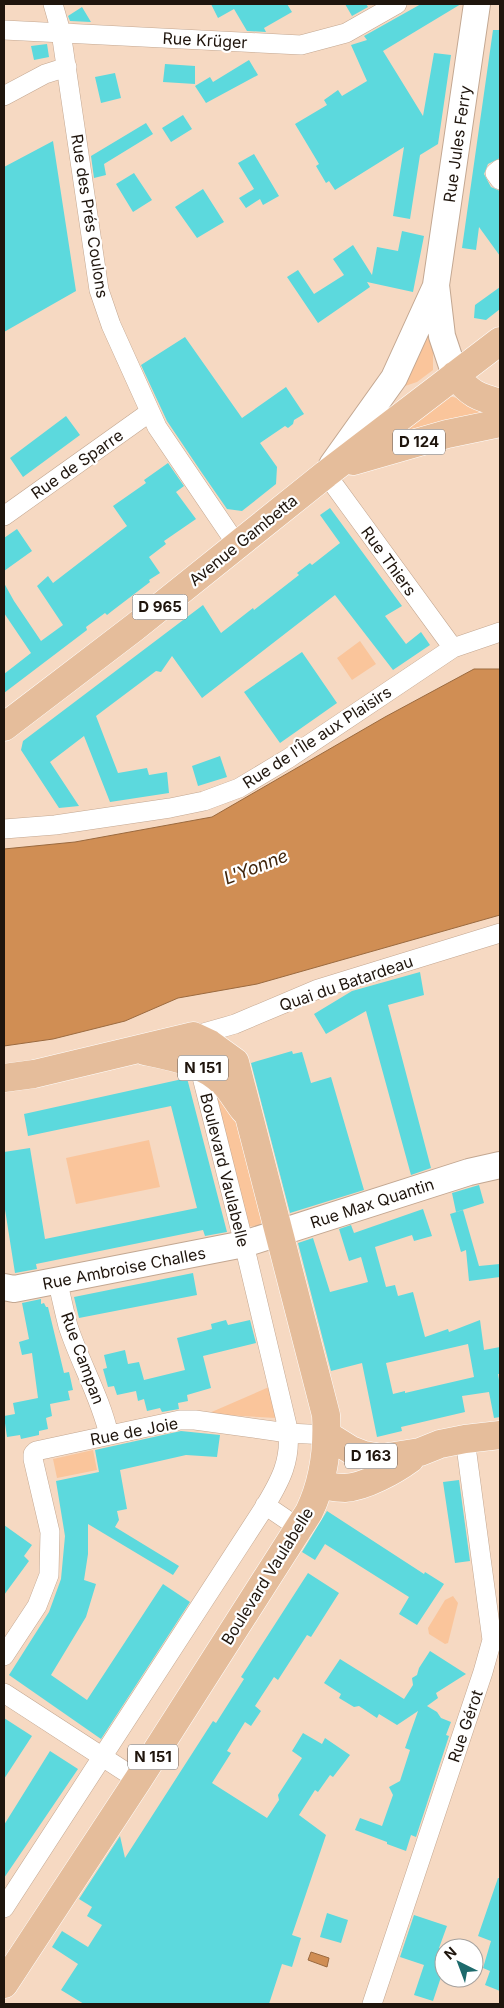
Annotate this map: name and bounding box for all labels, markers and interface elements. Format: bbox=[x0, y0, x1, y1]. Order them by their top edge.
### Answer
street label: Rue Krüger bbox=[162, 28, 248, 52]
street label: Rue Jules Ferry bbox=[439, 84, 475, 204]
street label: Rue des Prés Coulons bbox=[67, 132, 113, 300]
street label: Rue de Sparre bbox=[27, 425, 127, 503]
road number: D 124 bbox=[393, 430, 445, 454]
street label: Avenue Gambetta bbox=[185, 490, 301, 590]
street label: Rue Thiers bbox=[357, 522, 421, 600]
road number: D 965 bbox=[132, 594, 188, 620]
street label: Rue de l'Île aux Plaisirs bbox=[239, 681, 395, 793]
water label: L'Yonne bbox=[221, 845, 291, 888]
street label: Quai du Batardeau bbox=[277, 951, 415, 1015]
road number: N 151 bbox=[178, 1056, 228, 1080]
street label: Boulevard Vaulabelle bbox=[196, 1091, 254, 1249]
street label: Rue Max Quantin bbox=[308, 1174, 436, 1232]
street label: Rue Ambroise Challes bbox=[41, 1242, 207, 1294]
street label: Rue Campan bbox=[57, 1309, 109, 1407]
street label: Rue de Joie bbox=[88, 1413, 180, 1449]
road number: D 163 bbox=[345, 1444, 397, 1468]
street label: Boulevard Vaulabelle bbox=[217, 1504, 317, 1648]
street label: Rue Gérot bbox=[443, 1687, 487, 1765]
road number: N 151 bbox=[128, 1744, 178, 1770]
north arrow bbox=[434, 1938, 484, 1988]
text: N bbox=[440, 1943, 460, 1963]

